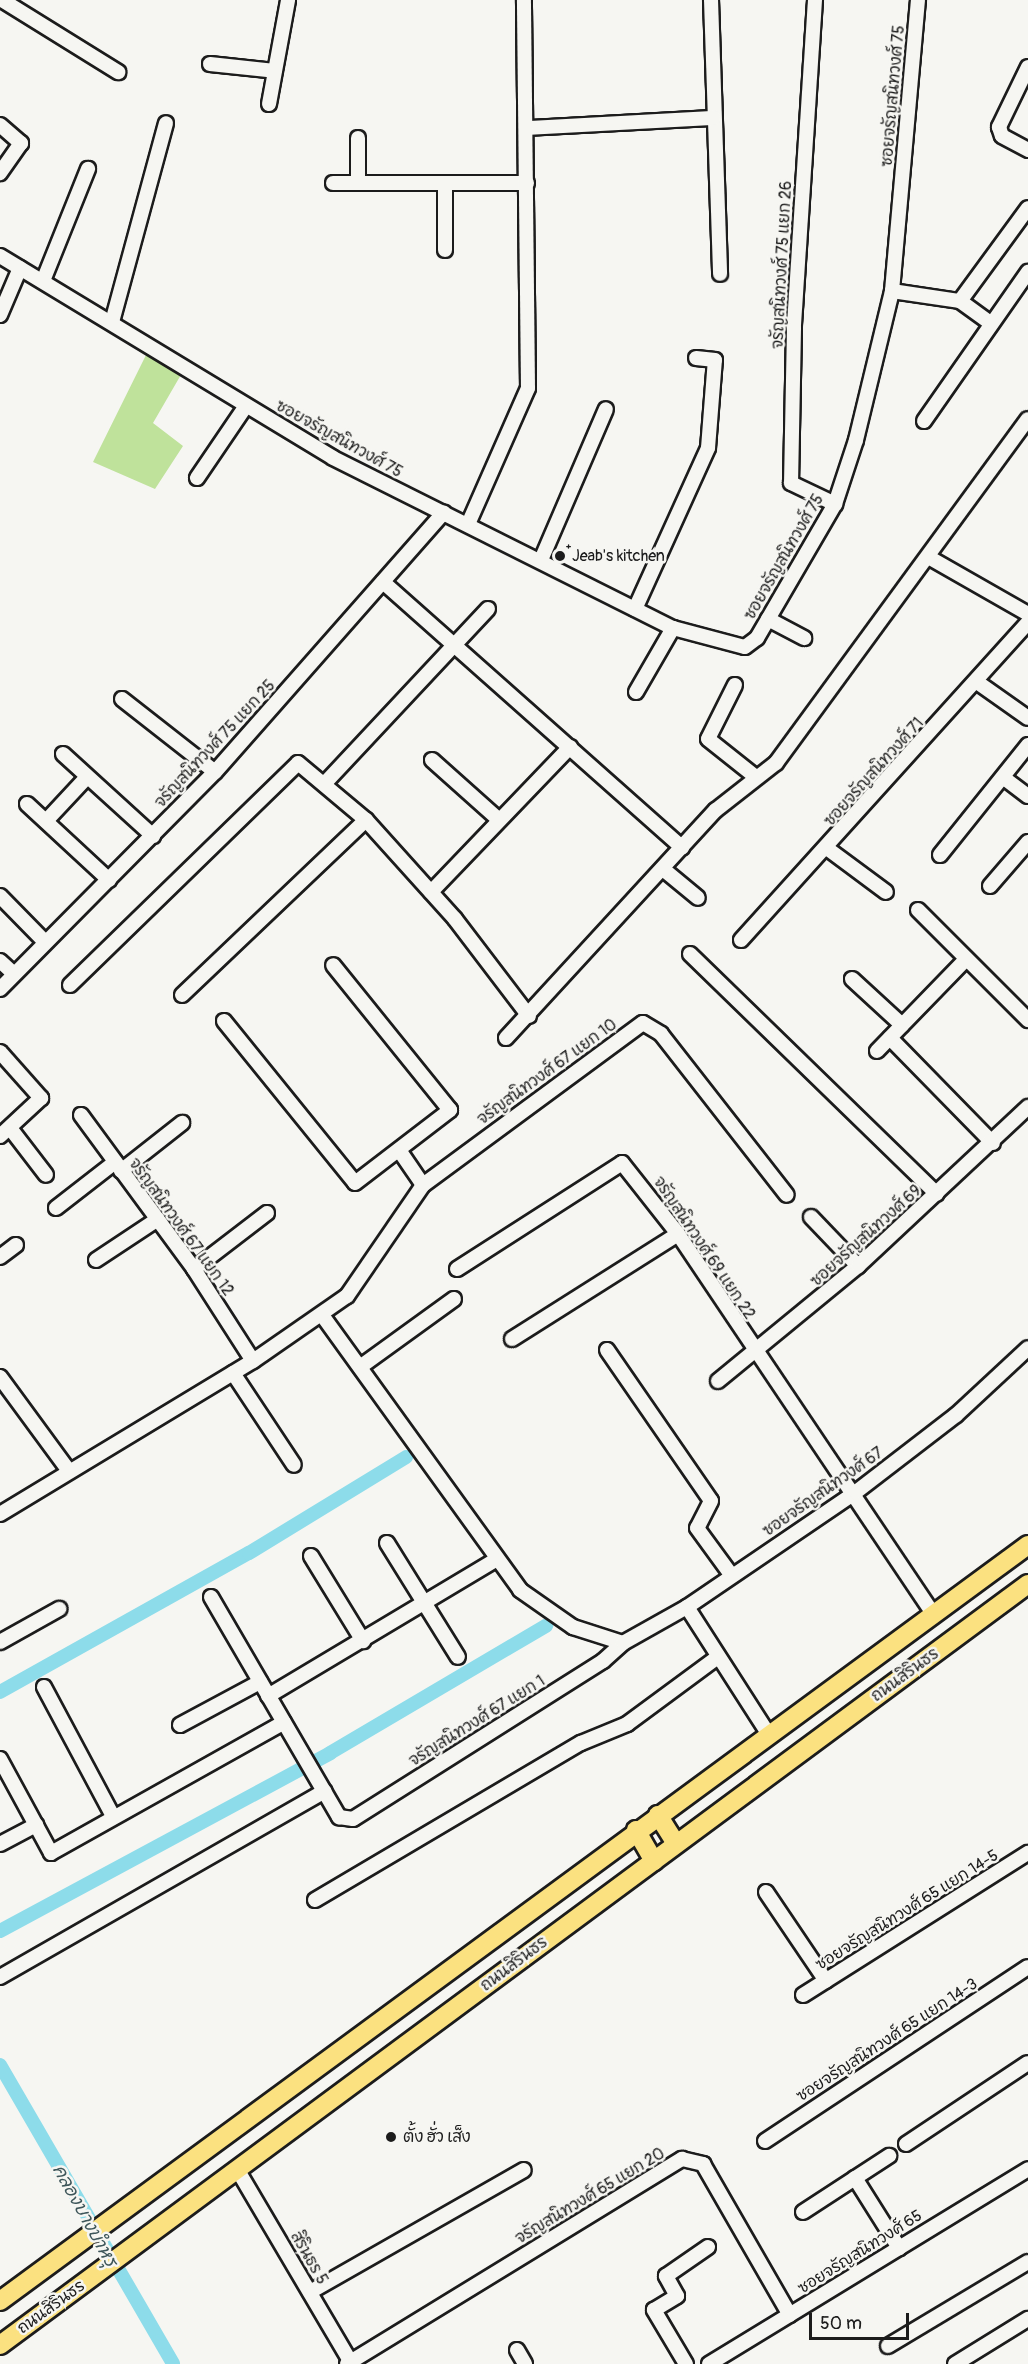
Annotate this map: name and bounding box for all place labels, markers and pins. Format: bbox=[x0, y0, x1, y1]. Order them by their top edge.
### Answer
place label: ๋Jeab's kitchen bbox=[572, 546, 665, 566]
marker: ๋Jeab's kitchen bbox=[553, 549, 567, 563]
place label: ตั้ง ฮั่ว เส็ง bbox=[403, 2127, 471, 2147]
marker: ตั้ง ฮั่ว เส็ง bbox=[384, 2130, 398, 2144]

